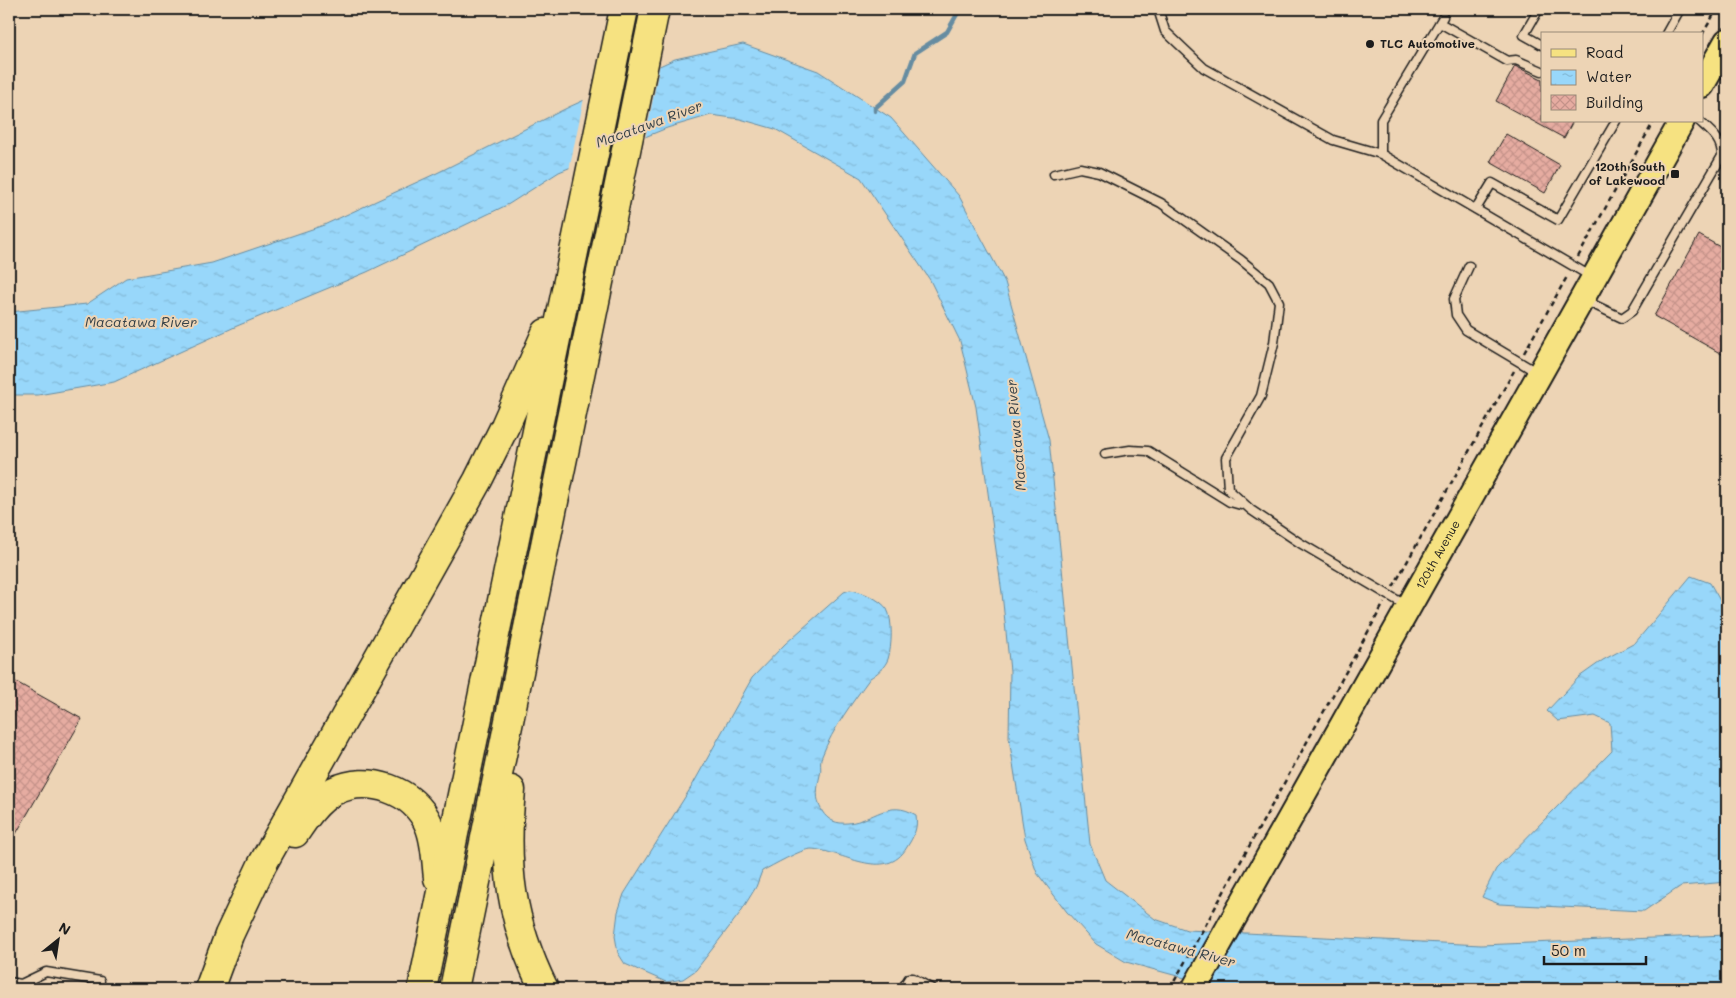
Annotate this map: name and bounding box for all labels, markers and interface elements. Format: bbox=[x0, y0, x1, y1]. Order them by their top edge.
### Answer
legend bbox=[1541, 32, 1704, 122]
place label: TLC Automotive bbox=[1380, 35, 1475, 51]
marker: TLC Automotive bbox=[1364, 38, 1376, 50]
text: Road bbox=[1586, 42, 1623, 62]
text: Water bbox=[1586, 66, 1632, 86]
text: Building bbox=[1586, 92, 1643, 112]
water label: Macatawa River bbox=[593, 95, 705, 152]
place label: 120th South of Lakewood bbox=[1589, 158, 1665, 188]
marker: 120th South of Lakewood bbox=[1669, 168, 1681, 180]
water label: Macatawa River bbox=[85, 312, 197, 331]
water label: Macatawa River bbox=[1001, 378, 1030, 492]
street label: 120th Avenue bbox=[1411, 517, 1463, 592]
north arrow bbox=[32, 916, 82, 966]
text: N bbox=[55, 917, 74, 939]
water label: Macatawa River bbox=[1125, 924, 1238, 971]
scale bar bbox=[1544, 933, 1646, 965]
text: 50 m bbox=[1551, 940, 1586, 960]

